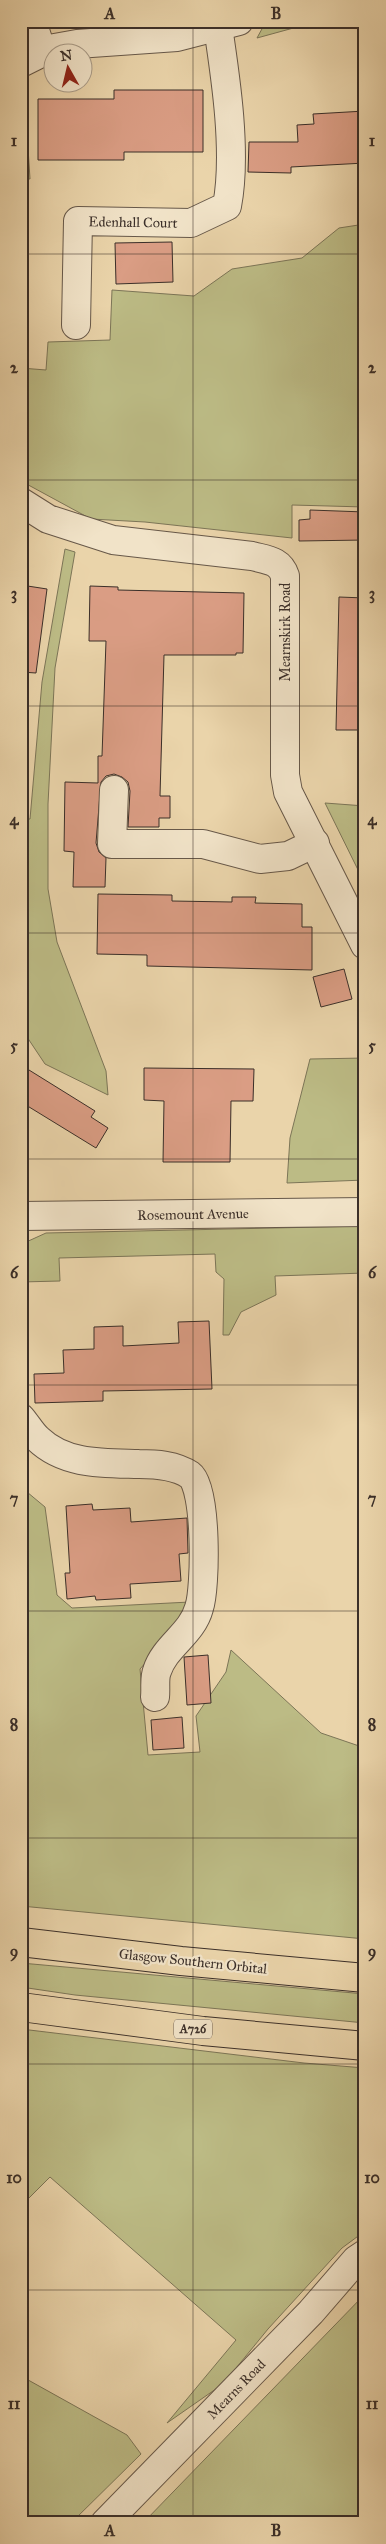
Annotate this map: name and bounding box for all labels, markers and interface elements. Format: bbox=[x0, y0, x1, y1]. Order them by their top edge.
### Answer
text: A bbox=[104, 4, 116, 23]
text: B bbox=[271, 4, 281, 23]
north arrow bbox=[42, 42, 92, 92]
text: N bbox=[59, 46, 73, 65]
text: 1 bbox=[11, 131, 18, 150]
text: 1 bbox=[369, 131, 376, 150]
street label: Edenhall Court bbox=[88, 213, 178, 232]
text: 2 bbox=[10, 358, 19, 377]
text: 2 bbox=[368, 358, 377, 377]
street label: Mearnskirk Road bbox=[277, 583, 294, 681]
text: 3 bbox=[11, 584, 17, 604]
text: 3 bbox=[369, 584, 375, 604]
text: 4 bbox=[10, 810, 20, 830]
text: 4 bbox=[368, 810, 378, 830]
text: 5 bbox=[10, 1036, 18, 1055]
text: 5 bbox=[368, 1036, 376, 1055]
street label: Rosemount Avenue bbox=[137, 1205, 249, 1224]
text: 6 bbox=[10, 1263, 19, 1282]
text: 6 bbox=[368, 1263, 377, 1282]
text: 7 bbox=[10, 1489, 19, 1508]
text: 7 bbox=[368, 1489, 377, 1508]
text: 8 bbox=[10, 1715, 18, 1734]
text: 8 bbox=[368, 1715, 376, 1734]
text: 9 bbox=[10, 1942, 18, 1962]
text: 9 bbox=[368, 1942, 376, 1962]
street label: Glasgow Southern Orbital bbox=[118, 1945, 268, 1978]
road number: A726 bbox=[174, 2020, 212, 2038]
text: 10 bbox=[6, 2168, 22, 2187]
text: 10 bbox=[364, 2168, 380, 2187]
street label: Mearns Road bbox=[204, 2356, 269, 2423]
text: 11 bbox=[8, 2394, 21, 2413]
text: 11 bbox=[366, 2394, 379, 2413]
text: A bbox=[104, 2521, 116, 2540]
text: B bbox=[271, 2521, 281, 2540]

